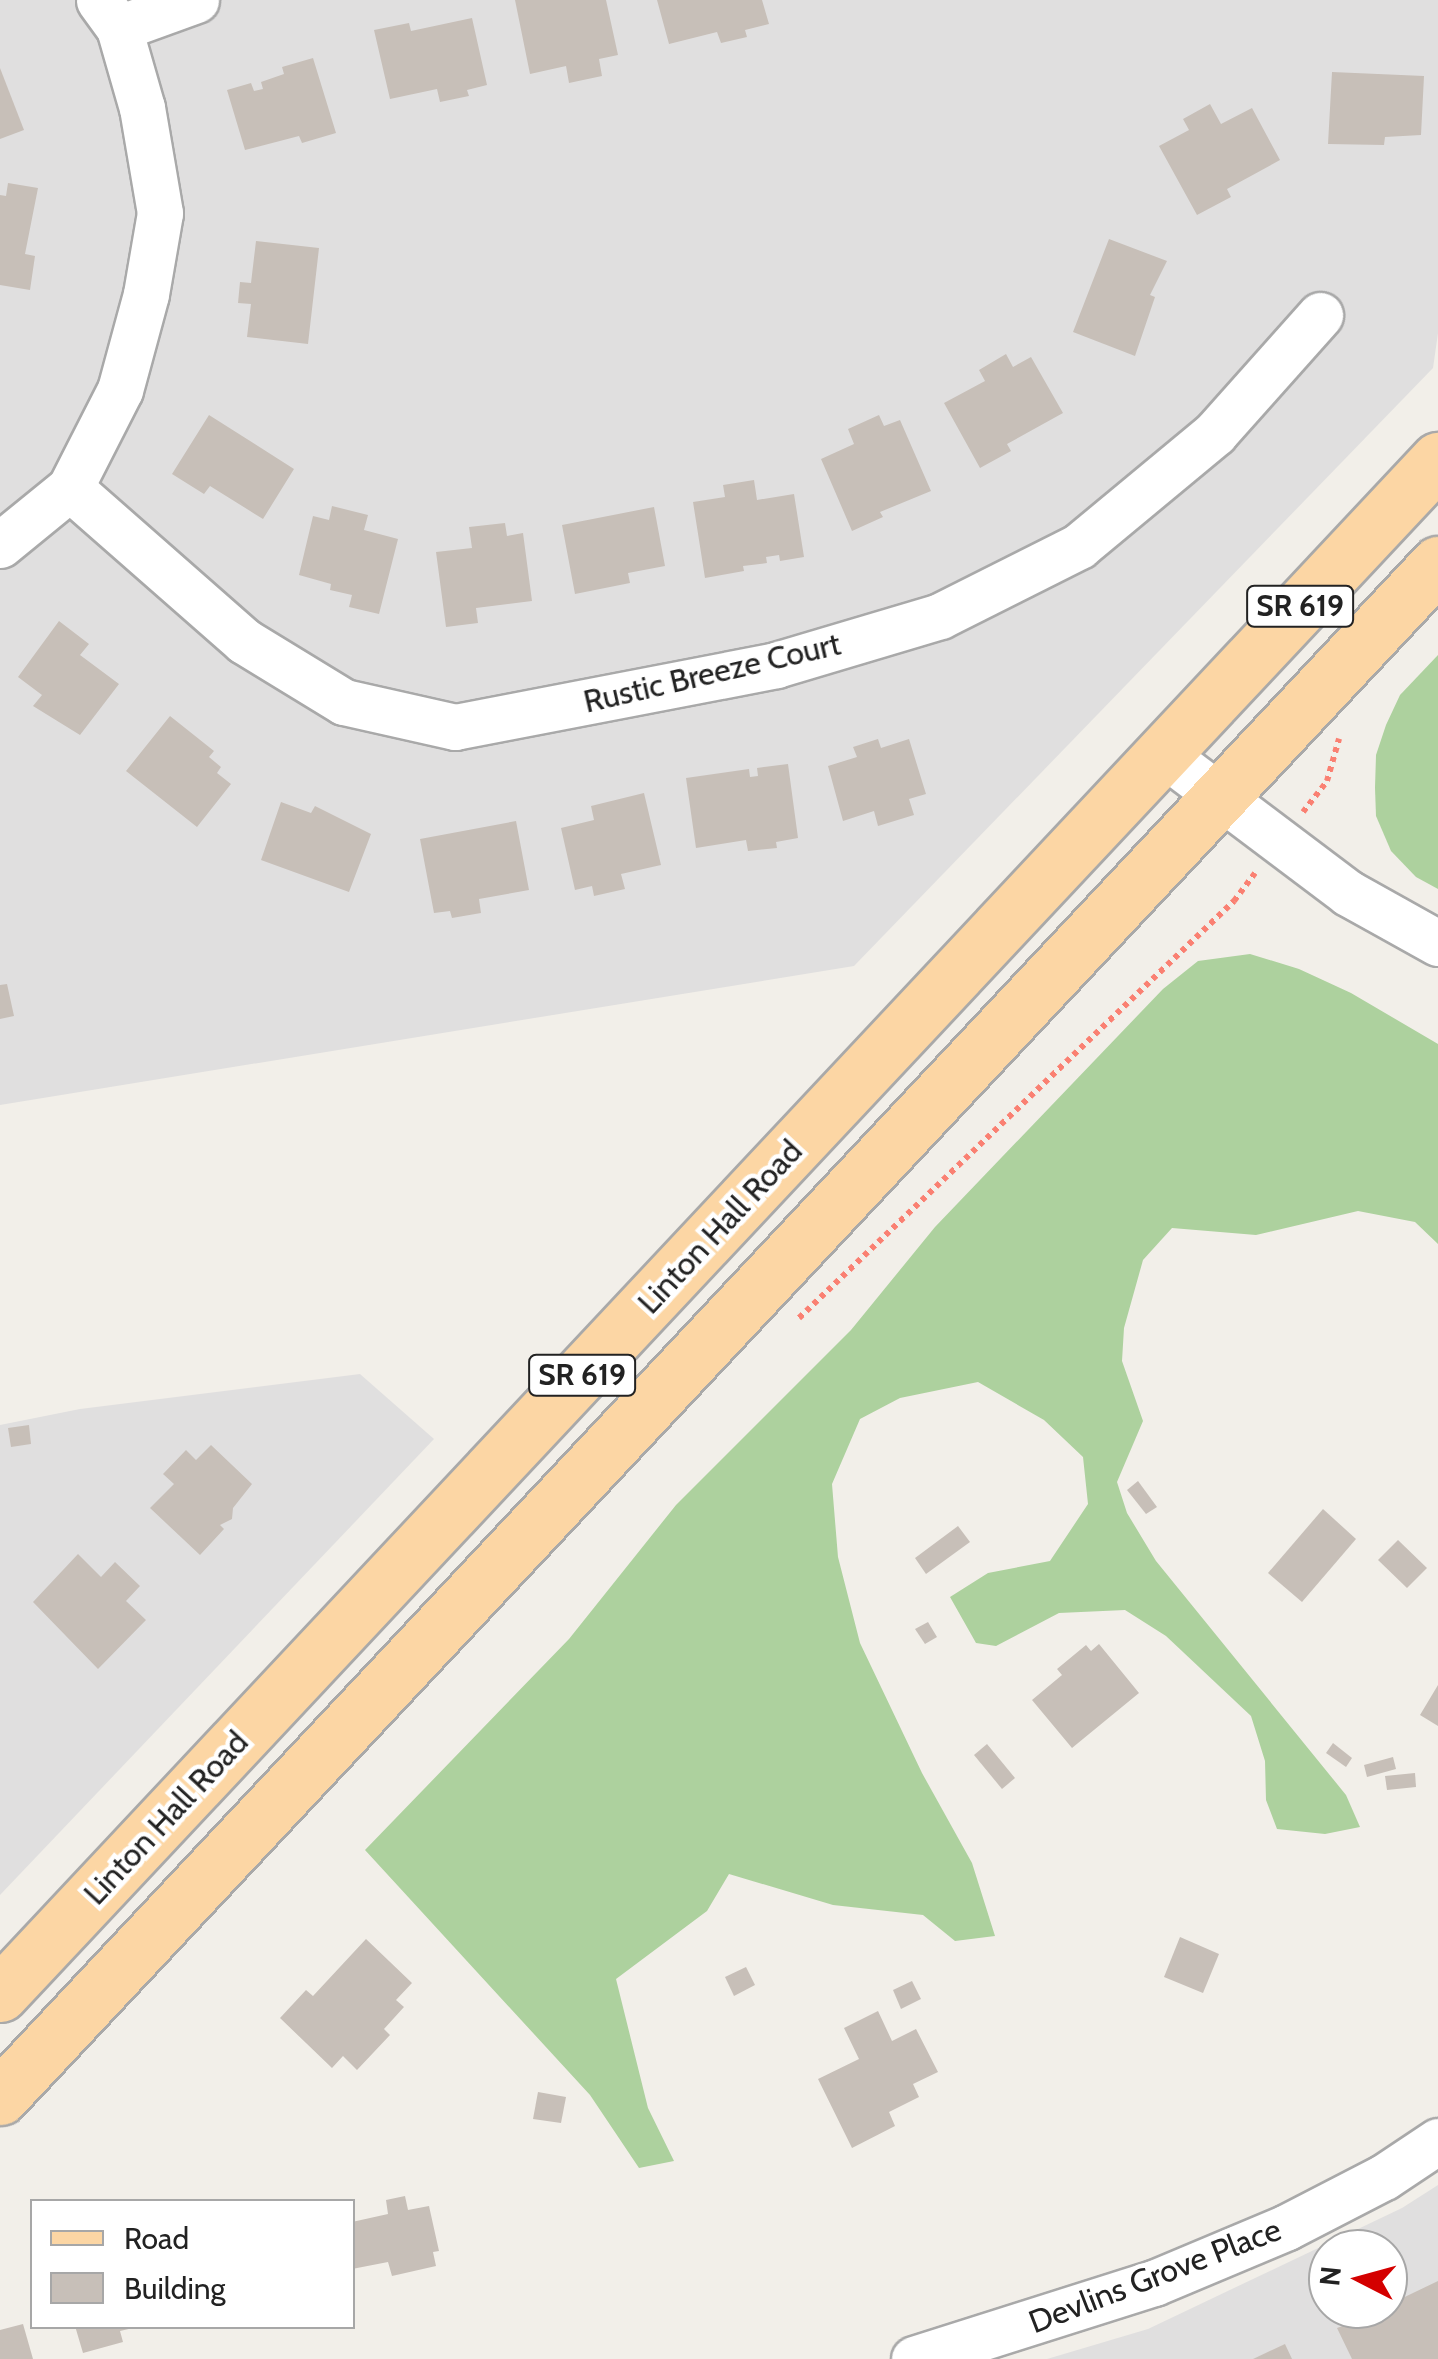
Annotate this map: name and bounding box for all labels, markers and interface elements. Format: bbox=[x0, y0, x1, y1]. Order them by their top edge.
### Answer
road number: SR 619 bbox=[1245, 581, 1355, 631]
street label: Rustic Breeze Court bbox=[580, 625, 844, 721]
street label: Linton Hall Road bbox=[630, 1132, 810, 1322]
road number: SR 619 bbox=[527, 1350, 637, 1400]
street label: Linton Hall Road bbox=[76, 1723, 256, 1913]
legend bbox=[30, 2199, 355, 2329]
street label: Devlins Grove Place bbox=[1024, 2210, 1286, 2342]
text: Road bbox=[124, 2220, 189, 2257]
north arrow bbox=[1308, 2229, 1408, 2329]
text: N bbox=[1312, 2264, 1348, 2288]
text: Building bbox=[124, 2270, 226, 2307]

